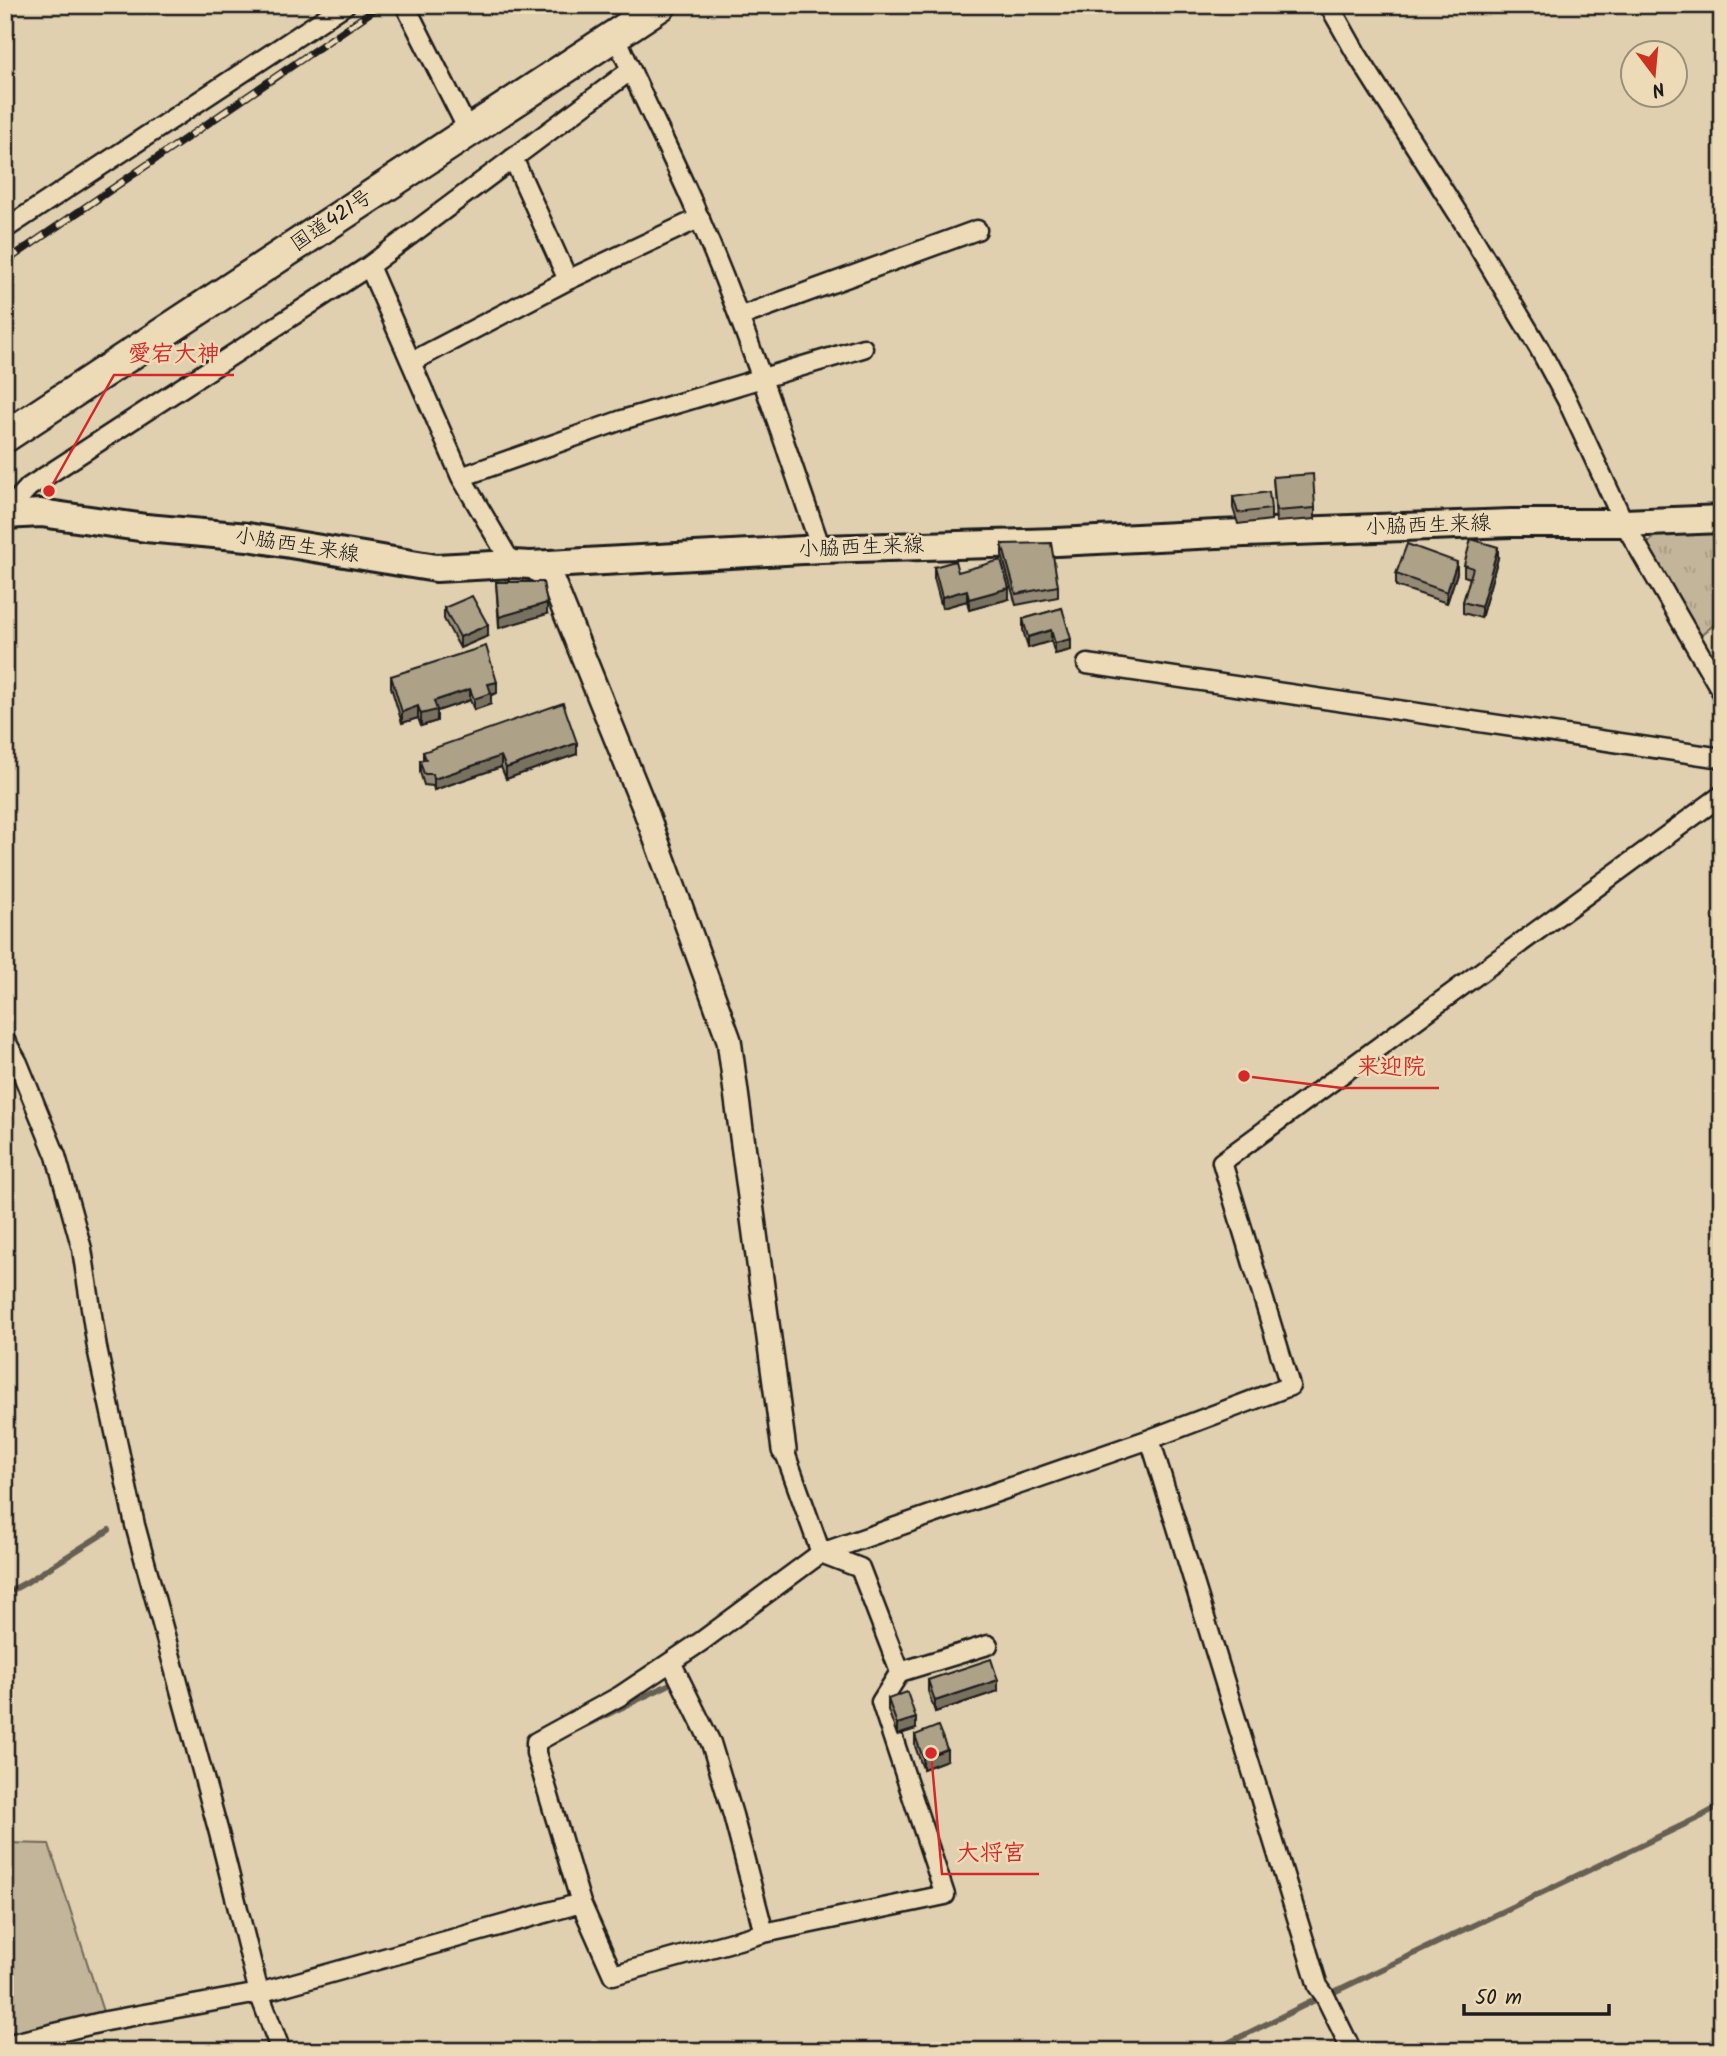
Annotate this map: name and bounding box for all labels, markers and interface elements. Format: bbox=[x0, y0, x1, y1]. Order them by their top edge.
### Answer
north arrow bbox=[1618, 38, 1688, 108]
text: N bbox=[1648, 72, 1668, 104]
street label: 国道421号 bbox=[284, 181, 380, 261]
callout: 愛宕大神 bbox=[114, 331, 234, 375]
text: 愛宕大神 bbox=[128, 337, 220, 373]
street label: 小脇西生来線 bbox=[1364, 507, 1492, 545]
street label: 小脇西生来線 bbox=[232, 520, 362, 572]
street label: 小脇西生来線 bbox=[797, 529, 925, 567]
callout: 来迎院 bbox=[1342, 1044, 1439, 1088]
text: 来迎院 bbox=[1357, 1050, 1426, 1086]
callout: 大将宮 bbox=[942, 1830, 1039, 1874]
text: 大将宮 bbox=[957, 1836, 1026, 1872]
scale bar bbox=[1464, 1972, 1610, 2016]
text: 50 m bbox=[1475, 1982, 1522, 2015]

